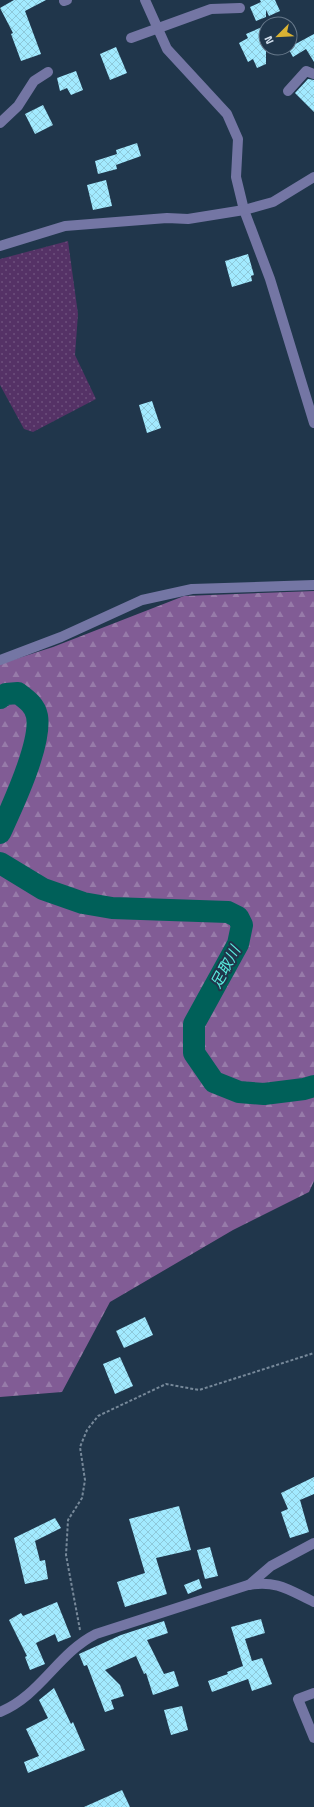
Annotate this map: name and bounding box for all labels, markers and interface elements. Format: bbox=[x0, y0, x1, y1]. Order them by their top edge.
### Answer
north arrow bbox=[258, 16, 298, 56]
text: N bbox=[260, 33, 278, 47]
water label: 足取川 bbox=[204, 940, 247, 992]

